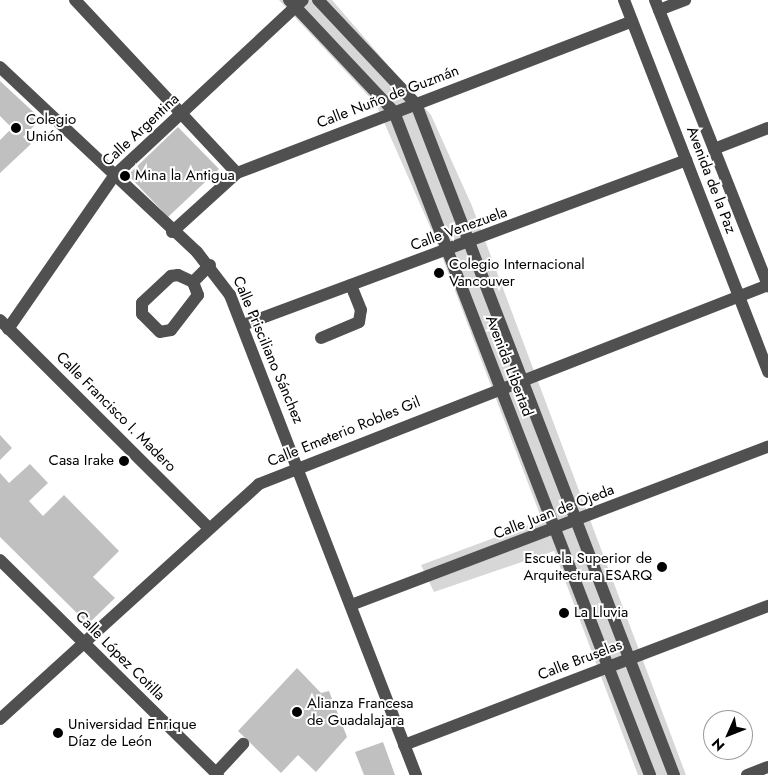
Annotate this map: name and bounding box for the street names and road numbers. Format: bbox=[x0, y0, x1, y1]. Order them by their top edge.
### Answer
street label: Calle Nuño de Guzmán bbox=[314, 62, 462, 132]
street label: Calle Argentina bbox=[99, 90, 183, 170]
street label: Avenida de la Paz bbox=[682, 124, 740, 236]
street label: Calle Venezuela bbox=[408, 203, 510, 255]
street label: Calle Prisciliano Sánchez bbox=[229, 273, 307, 427]
street label: Avenida Libertad bbox=[481, 313, 537, 419]
street label: Calle Francisco I. Madero bbox=[52, 348, 180, 476]
street label: Calle Emeterio Robles Gil bbox=[265, 393, 423, 471]
street label: Calle Juan de Ojeda bbox=[491, 481, 617, 543]
street label: Calle López Cotilla bbox=[72, 608, 168, 704]
street label: Calle Bruselas bbox=[535, 636, 625, 684]

